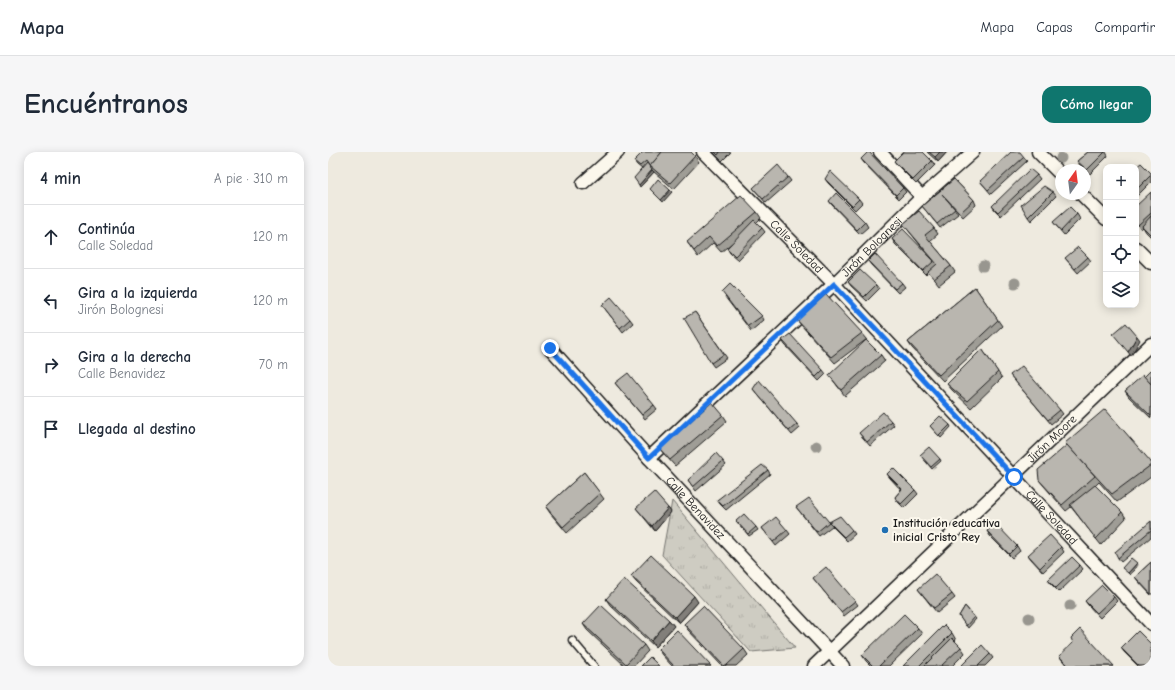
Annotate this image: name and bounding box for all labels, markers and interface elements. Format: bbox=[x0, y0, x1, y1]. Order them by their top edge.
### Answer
text: Mapa bbox=[20, 17, 65, 39]
text: Mapa bbox=[981, 19, 1014, 36]
text: Capas bbox=[1036, 19, 1072, 36]
text: Compartir bbox=[1094, 19, 1155, 36]
button: Cómo llegar bbox=[1042, 86, 1151, 123]
text: Encuéntranos bbox=[24, 88, 188, 120]
north arrow bbox=[1055, 164, 1091, 200]
map controls bbox=[1103, 164, 1139, 308]
button: + bbox=[1103, 164, 1139, 200]
text: 4 min bbox=[40, 169, 81, 188]
text: A pie · 310 m bbox=[214, 171, 288, 186]
button: − bbox=[1103, 200, 1139, 236]
street label: Jirón Bolognesi bbox=[839, 214, 905, 280]
street label: Calle Soledad bbox=[767, 217, 826, 276]
text: Continúa bbox=[78, 220, 135, 238]
icon: ahead bbox=[40, 226, 62, 248]
text: 120 m bbox=[253, 229, 288, 244]
button: locate bbox=[1103, 236, 1139, 272]
text: Calle Soledad bbox=[78, 238, 153, 253]
button: layers bbox=[1103, 272, 1139, 308]
text: Gira a la izquierda bbox=[78, 284, 198, 302]
icon: left bbox=[40, 290, 62, 312]
text: 120 m bbox=[253, 293, 288, 308]
text: Jirón Bolognesi bbox=[78, 302, 164, 317]
route end bbox=[541, 339, 559, 357]
text: Gira a la derecha bbox=[78, 348, 191, 366]
icon: right bbox=[40, 354, 62, 376]
text: 70 m bbox=[259, 357, 288, 372]
text: Calle Benavidez bbox=[78, 366, 165, 381]
street label: Jirón Moore bbox=[1024, 412, 1079, 466]
icon: arrive bbox=[40, 418, 62, 440]
text: Llegada al destino bbox=[78, 420, 196, 438]
route start bbox=[1005, 468, 1023, 486]
street label: Calle Benavidez bbox=[663, 473, 729, 543]
street label: Calle Soledad bbox=[1023, 487, 1080, 548]
place label: Institución educativa inicial Cristo Rey bbox=[893, 516, 1000, 544]
marker: Institución educativa inicial Cristo Rey bbox=[880, 525, 890, 535]

